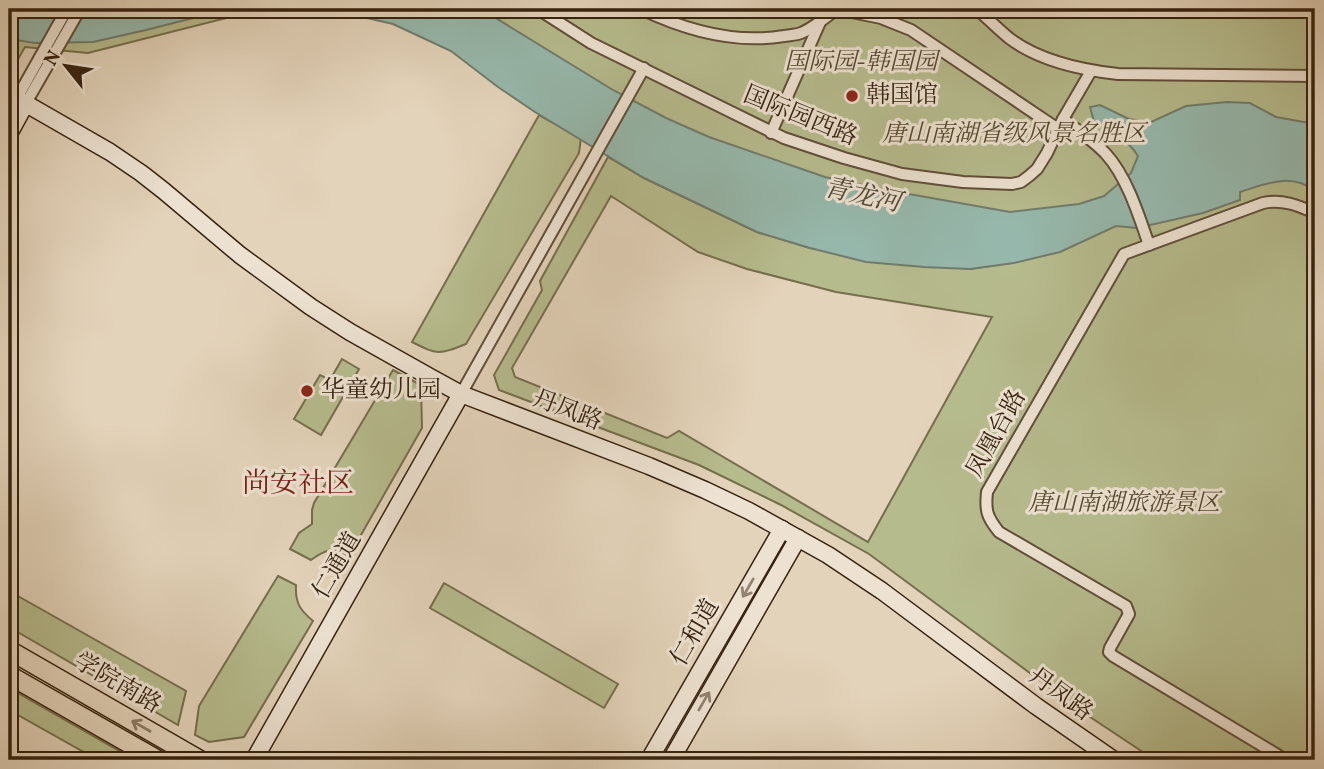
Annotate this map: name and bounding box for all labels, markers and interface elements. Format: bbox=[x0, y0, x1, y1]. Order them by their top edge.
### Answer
north arrow bbox=[32, 32, 102, 102]
text: N bbox=[38, 46, 68, 71]
park label: 国际园-韩国园 bbox=[785, 46, 941, 80]
street label: 国际园西路 bbox=[738, 79, 862, 155]
place label: 韩国馆 bbox=[866, 79, 938, 113]
marker: 韩国馆 bbox=[844, 88, 860, 104]
park label: 唐山南湖省级风景名胜区 bbox=[882, 118, 1149, 152]
water label: 青龙河 bbox=[820, 170, 908, 223]
place label: 华童幼儿园 bbox=[321, 374, 441, 408]
street label: 丹凤路 bbox=[527, 382, 607, 440]
marker: 华童幼儿园 bbox=[299, 383, 315, 399]
street label: 凤凰台路 bbox=[959, 384, 1035, 484]
district label: 尚安社区 bbox=[242, 465, 354, 504]
park label: 唐山南湖旅游景区 bbox=[1028, 487, 1223, 521]
street label: 仁通道 bbox=[305, 526, 371, 606]
one-way arrow bbox=[741, 577, 755, 597]
street label: 仁和道 bbox=[663, 593, 729, 673]
street label: 学院南路 bbox=[67, 645, 167, 723]
street label: 丹凤路 bbox=[1021, 660, 1099, 730]
one-way arrow bbox=[698, 691, 711, 712]
one-way arrow bbox=[131, 719, 152, 732]

